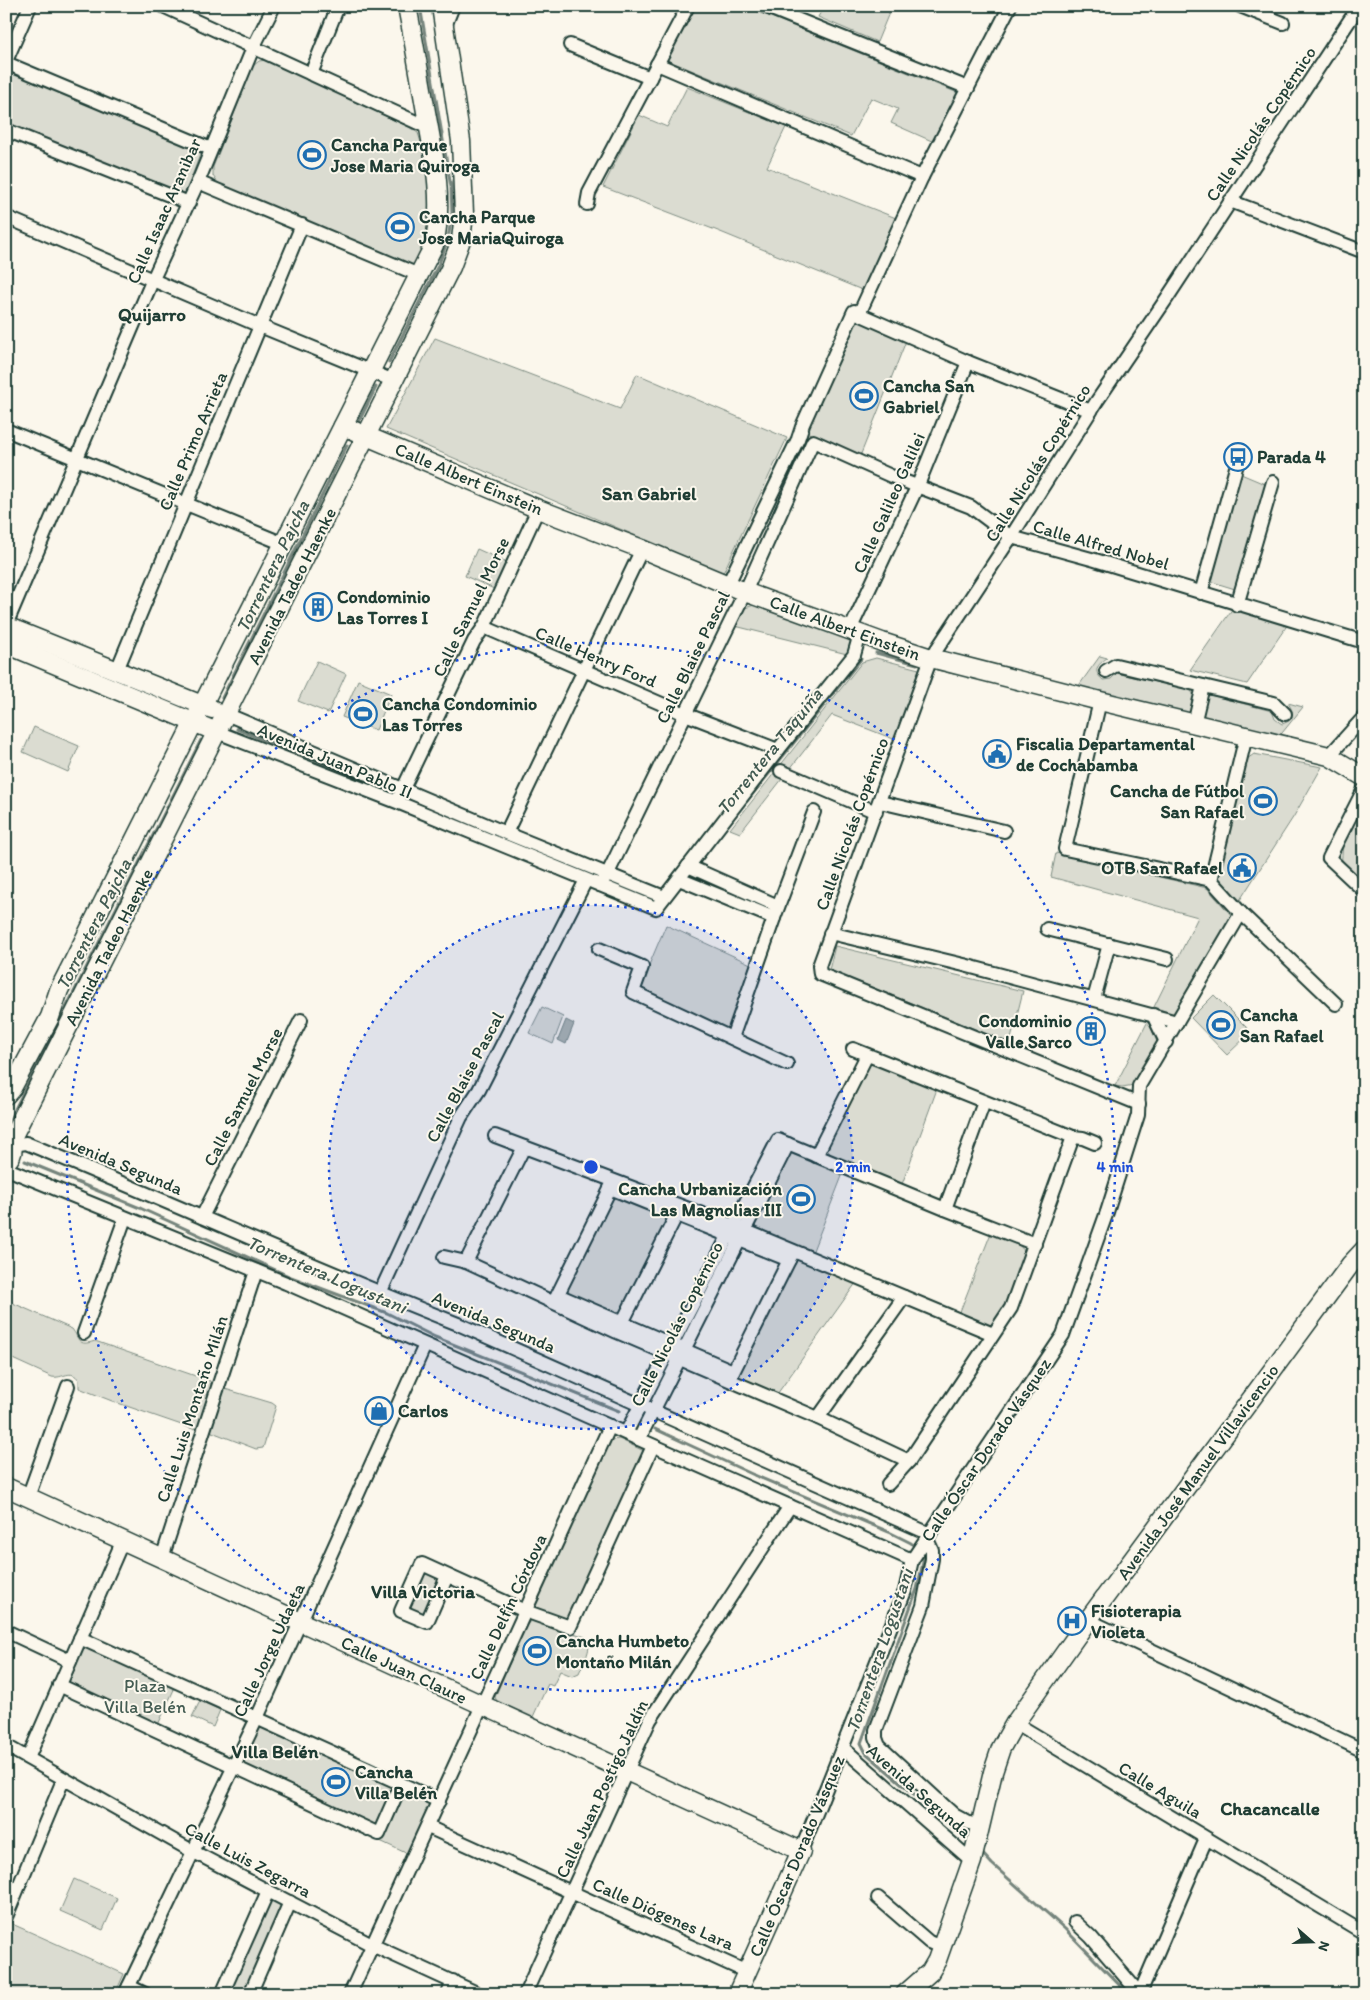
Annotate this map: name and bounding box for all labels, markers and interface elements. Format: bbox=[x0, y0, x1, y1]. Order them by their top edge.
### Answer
street label: Calle Nicolás Copérnico bbox=[1201, 42, 1321, 206]
place label: Cancha Parque Jose Maria Quiroga bbox=[330, 134, 481, 177]
street label: Calle Isaac Aranibar bbox=[122, 135, 206, 287]
sports icon: Cancha Parque Jose Maria Quiroga bbox=[297, 140, 327, 170]
place label: Cancha Parque Jose MariaQuiroga bbox=[418, 206, 565, 249]
sports icon: Cancha Parque Jose MariaQuiroga bbox=[385, 212, 415, 242]
district label: Quijarro bbox=[118, 303, 186, 326]
street label: Calle Primo Arrieta bbox=[154, 368, 232, 514]
place label: Cancha San Gabriel bbox=[883, 375, 975, 418]
street label: Calle Nicolás Copérnico bbox=[980, 380, 1096, 546]
sports icon: Cancha San Gabriel bbox=[849, 381, 879, 411]
street label: Calle Galileo Galilei bbox=[848, 429, 930, 577]
street label: Calle Albert Einstein bbox=[392, 438, 546, 520]
bus stop icon: Parada 4 bbox=[1223, 442, 1253, 472]
place label: Parada 4 bbox=[1257, 446, 1326, 468]
district label: San Gabriel bbox=[602, 482, 697, 505]
water label: Torrentera Pajcha bbox=[231, 496, 314, 636]
street label: Avenida Tadeo Haenke bbox=[243, 504, 341, 668]
street label: Calle Alfred Nobel bbox=[1030, 515, 1172, 575]
street label: Calle Samuel Morse bbox=[428, 534, 514, 680]
place label: Condominio Las Torres I bbox=[337, 586, 430, 629]
street label: Calle Blaise Pascal bbox=[651, 587, 735, 727]
street label: Calle Albert Einstein bbox=[767, 591, 923, 665]
building icon: Condominio Las Torres I bbox=[303, 592, 333, 622]
street label: Calle Henry Ford bbox=[532, 621, 660, 693]
water label: Torrentera Taquiña bbox=[711, 683, 828, 819]
place label: Cancha Condominio Las Torres bbox=[382, 693, 537, 736]
sports icon: Cancha Condominio Las Torres bbox=[348, 699, 378, 729]
street label: Avenida Juan Pablo II bbox=[254, 718, 416, 804]
place label: Fiscalia Departamental de Cochabamba bbox=[1016, 733, 1196, 776]
street label: Calle Nicolás Copérnico bbox=[810, 735, 894, 913]
public building icon: Fiscalia Departamental de Cochabamba bbox=[982, 739, 1012, 769]
place label: Cancha de Fútbol San Rafael bbox=[1110, 780, 1245, 823]
sports icon: Cancha de Fútbol San Rafael bbox=[1248, 786, 1278, 816]
public building icon: OTB San Rafael bbox=[1227, 853, 1257, 883]
water label: Torrentera Pajcha bbox=[51, 855, 136, 994]
place label: OTB San Rafael bbox=[1101, 857, 1224, 879]
street label: Avenida Tadeo Haenke bbox=[60, 865, 158, 1029]
place label: Cancha San Rafael bbox=[1240, 1004, 1324, 1047]
street label: Calle Blaise Pascal bbox=[421, 1008, 509, 1146]
place label: Condominio Valle Sarco bbox=[979, 1010, 1072, 1053]
sports icon: Cancha San Rafael bbox=[1206, 1010, 1236, 1040]
building icon: Condominio Valle Sarco bbox=[1076, 1016, 1106, 1046]
street label: Calle Samuel Morse bbox=[199, 1024, 287, 1170]
street label: Avenida Segunda bbox=[56, 1128, 187, 1200]
centre of rings bbox=[582, 1158, 600, 1176]
text: 2 min bbox=[835, 1158, 872, 1176]
text: 4 min bbox=[1097, 1158, 1134, 1176]
place label: Cancha Urbanización Las Magnolias III bbox=[618, 1178, 783, 1221]
sports icon: Cancha Urbanización Las Magnolias III bbox=[786, 1184, 816, 1214]
water label: Torrentera Logustani bbox=[243, 1230, 412, 1319]
street label: Calle Nicolás Copérnico bbox=[626, 1238, 728, 1410]
street label: Avenida Segunda bbox=[429, 1286, 560, 1358]
street label: Calle Luis Montaño Milán bbox=[151, 1312, 233, 1505]
street label: Calle Óscar Dorado Vásquez bbox=[916, 1353, 1056, 1546]
street label: Avenida José Manuel Villavicencio bbox=[1112, 1360, 1284, 1584]
shop icon: Carlos bbox=[364, 1396, 394, 1426]
place label: Carlos bbox=[398, 1400, 448, 1422]
street label: Calle Delfín Córdova bbox=[465, 1531, 551, 1683]
water label: Torrentera Logustani bbox=[841, 1563, 919, 1735]
street label: Calle Jorge Udaeta bbox=[228, 1579, 310, 1721]
district label: Villa Victoria bbox=[371, 1580, 475, 1603]
place label: Fisioterapia Violeta bbox=[1091, 1600, 1182, 1643]
hospital icon: Fisioterapia Violeta bbox=[1057, 1606, 1087, 1636]
place label: Cancha Humbeto Montaño Milán bbox=[556, 1630, 689, 1673]
street label: Calle Juan Claure bbox=[337, 1631, 471, 1709]
sports icon: Cancha Humbeto Montaño Milán bbox=[522, 1636, 552, 1666]
park label: Plaza Villa Belén bbox=[104, 1675, 186, 1718]
street label: Calle Juan Postigo Jaldín bbox=[551, 1696, 653, 1882]
street label: Avenida Segunda bbox=[862, 1739, 977, 1843]
district label: Villa Belén bbox=[232, 1740, 319, 1763]
street label: Calle Óscar Dorado Vásquez bbox=[744, 1751, 850, 1960]
street label: Calle Aguila bbox=[1114, 1757, 1206, 1823]
place label: Cancha Villa Belén bbox=[355, 1761, 438, 1804]
sports icon: Cancha Villa Belén bbox=[321, 1767, 351, 1797]
district label: Chacancalle bbox=[1220, 1797, 1320, 1820]
street label: Calle Luis Zegarra bbox=[181, 1817, 316, 1903]
street label: Calle Diógenes Lara bbox=[589, 1873, 738, 1955]
north arrow bbox=[1288, 1918, 1338, 1968]
text: N bbox=[1314, 1939, 1333, 1954]

